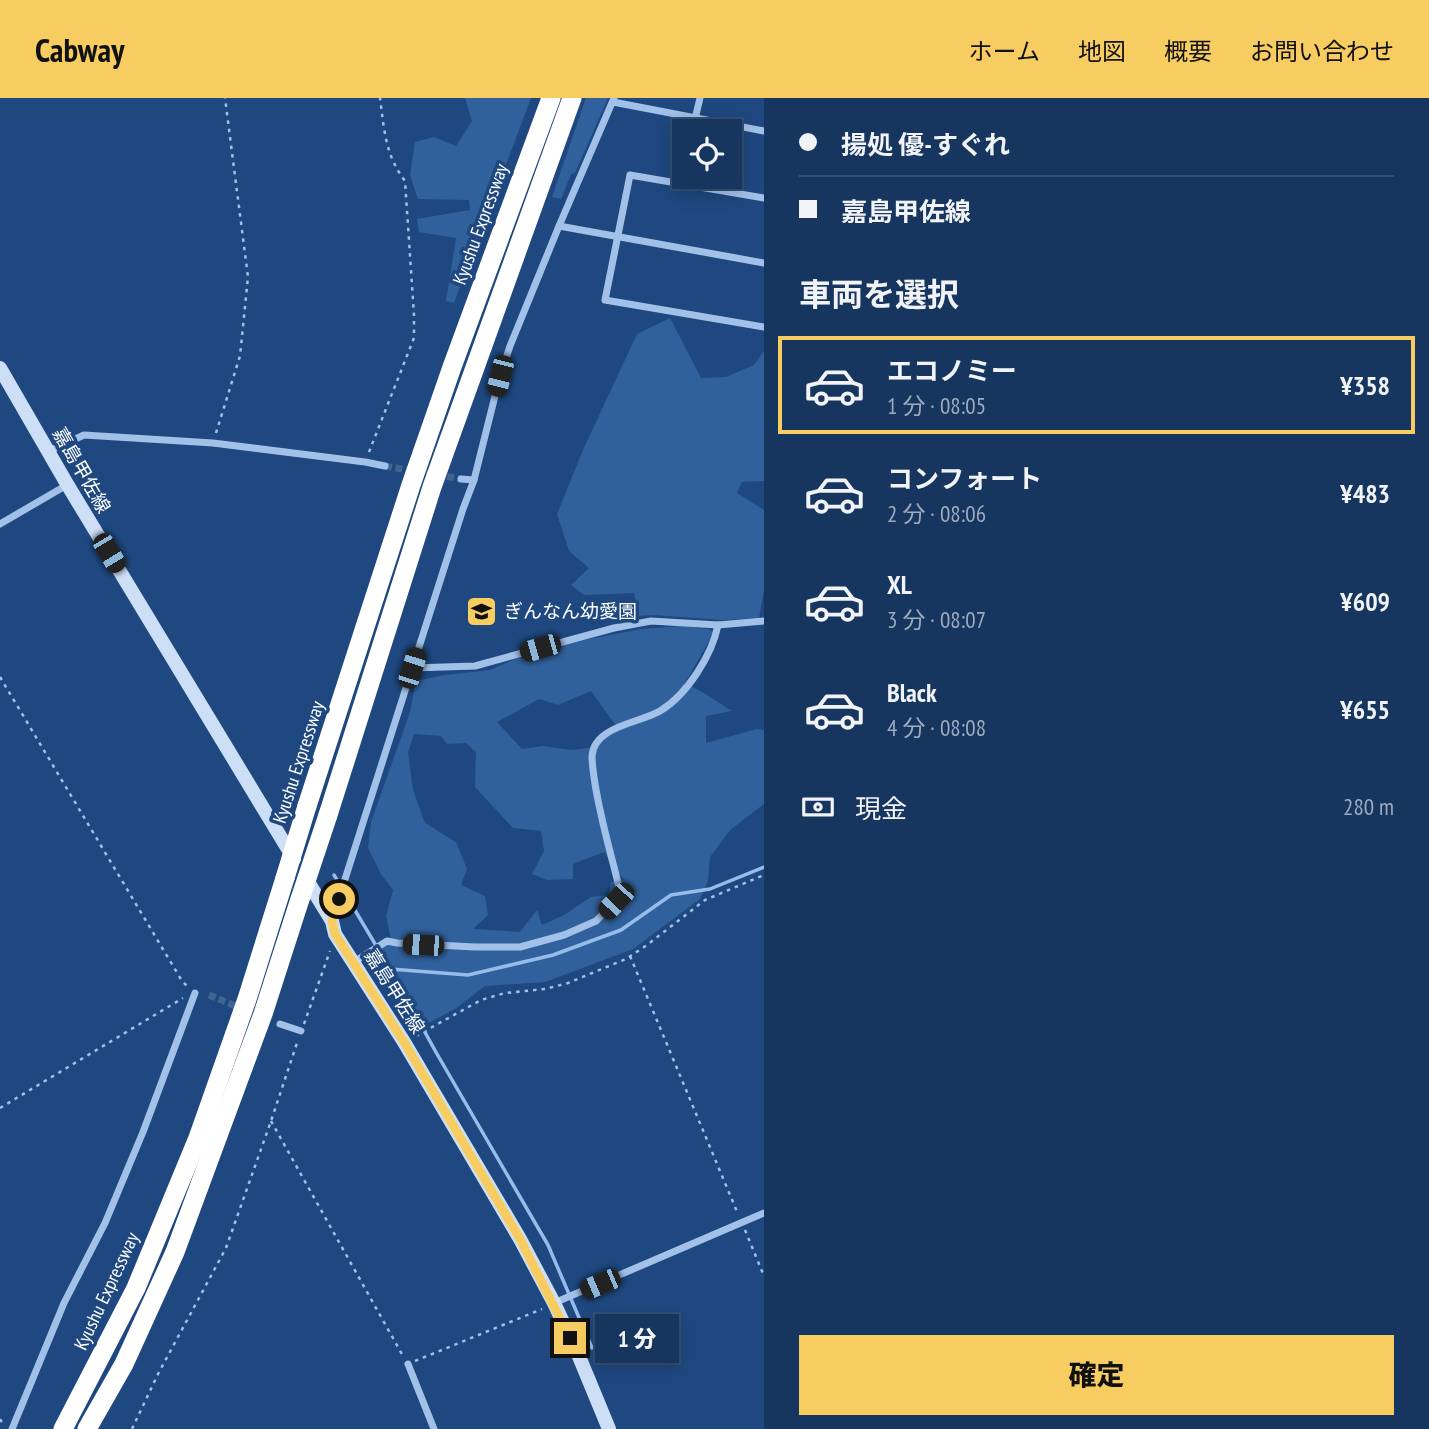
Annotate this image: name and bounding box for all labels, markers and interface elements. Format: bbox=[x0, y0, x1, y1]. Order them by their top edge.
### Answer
text: Cabway bbox=[35, 28, 124, 71]
text: ホーム bbox=[969, 36, 1040, 67]
text: 地図 bbox=[1078, 36, 1126, 67]
text: 概要 bbox=[1164, 36, 1212, 67]
text: お問い合わせ bbox=[1250, 36, 1394, 67]
map controls bbox=[672, 119, 742, 189]
button: locate bbox=[672, 119, 742, 189]
text: 揚処 優-すぐれ bbox=[841, 128, 1010, 161]
street label: Kyushu Expressway bbox=[447, 159, 513, 288]
text: 嘉島甲佐線 bbox=[841, 195, 971, 228]
text: 車両を選択 bbox=[799, 273, 959, 315]
car bbox=[485, 353, 516, 399]
icon: car bbox=[803, 354, 866, 417]
text: エコノミー bbox=[887, 354, 1017, 387]
text: ¥358 bbox=[1340, 369, 1390, 402]
text: 1 分 · 08:05 bbox=[887, 391, 986, 420]
street label: 嘉島甲佐線 bbox=[48, 423, 116, 517]
icon: car bbox=[803, 462, 866, 525]
text: コンフォート bbox=[887, 462, 1042, 495]
text: ¥483 bbox=[1340, 477, 1390, 510]
text: 2 分 · 08:06 bbox=[887, 499, 986, 528]
car bbox=[90, 530, 129, 576]
text: XL bbox=[887, 568, 912, 601]
icon: car bbox=[803, 570, 866, 633]
text: ¥609 bbox=[1340, 585, 1390, 618]
school or university icon: ぎんなん幼愛園 bbox=[464, 594, 498, 628]
place label: ぎんなん幼愛園 bbox=[504, 599, 637, 623]
text: 3 分 · 08:07 bbox=[887, 605, 986, 634]
car bbox=[517, 632, 564, 664]
car bbox=[396, 645, 429, 691]
text: Black bbox=[887, 676, 937, 709]
icon: car bbox=[803, 678, 866, 741]
text: ¥655 bbox=[1340, 693, 1390, 726]
street label: Kyushu Expressway bbox=[267, 697, 329, 826]
text: 4 分 · 08:08 bbox=[887, 713, 986, 742]
icon: cash bbox=[799, 788, 837, 826]
text: 現金 bbox=[855, 792, 907, 825]
text: 280 m bbox=[1343, 792, 1394, 821]
car bbox=[594, 878, 639, 924]
route start bbox=[323, 883, 355, 915]
car bbox=[402, 933, 445, 957]
street label: 嘉島甲佐線 bbox=[360, 944, 430, 1038]
street label: Kyushu Expressway bbox=[68, 1228, 144, 1354]
car bbox=[577, 1266, 624, 1302]
callout: 1 分 bbox=[594, 1314, 678, 1362]
route end bbox=[554, 1322, 586, 1354]
text: 1 分 bbox=[618, 1324, 656, 1353]
button: 確定 bbox=[799, 1335, 1394, 1415]

